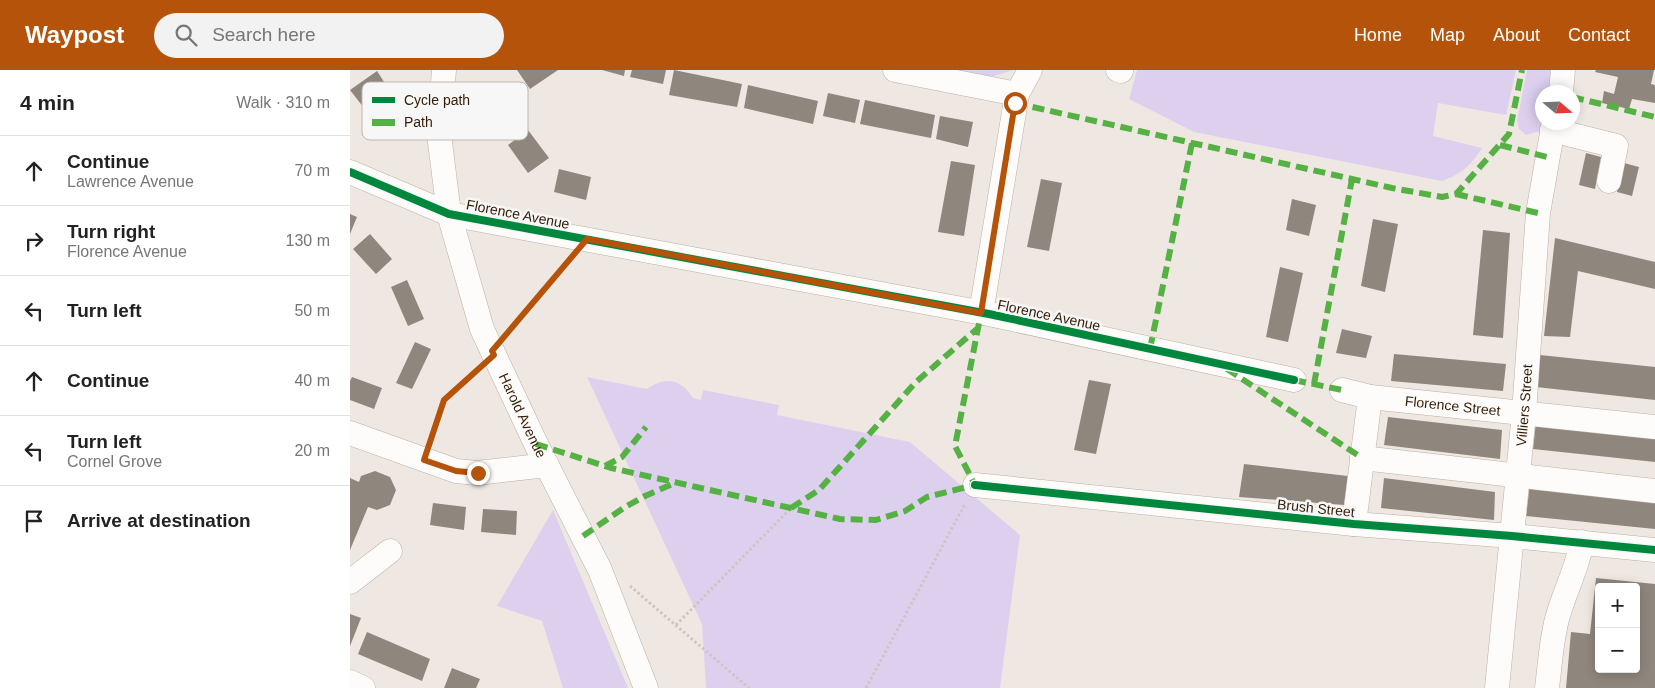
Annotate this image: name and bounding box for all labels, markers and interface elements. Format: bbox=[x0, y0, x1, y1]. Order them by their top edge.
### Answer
search box bbox=[154, 13, 504, 58]
text: Waypost bbox=[25, 21, 124, 48]
icon: search bbox=[172, 21, 200, 49]
text: Search here bbox=[212, 24, 316, 45]
text: Home bbox=[1354, 25, 1402, 45]
text: Map bbox=[1430, 25, 1465, 45]
text: About bbox=[1493, 25, 1540, 45]
text: Contact bbox=[1568, 25, 1630, 45]
legend bbox=[362, 82, 528, 140]
north arrow bbox=[1535, 85, 1580, 130]
text: 4 min bbox=[20, 91, 75, 114]
text: Cycle path bbox=[404, 92, 470, 108]
route start bbox=[1004, 92, 1027, 115]
text: Walk · 310 m bbox=[236, 94, 330, 111]
text: Path bbox=[404, 114, 433, 130]
text: Continue bbox=[67, 151, 149, 172]
icon: ahead bbox=[20, 157, 48, 185]
text: 70 m bbox=[294, 162, 330, 179]
text: Lawrence Avenue bbox=[67, 173, 194, 190]
street label: Florence Avenue bbox=[465, 196, 571, 232]
text: Turn right bbox=[67, 221, 155, 242]
icon: right bbox=[20, 227, 48, 255]
text: 130 m bbox=[286, 232, 330, 249]
text: Florence Avenue bbox=[67, 243, 187, 260]
street label: Florence Avenue bbox=[996, 296, 1102, 334]
icon: left bbox=[20, 297, 48, 325]
text: Turn left bbox=[67, 300, 142, 321]
text: 50 m bbox=[294, 302, 330, 319]
street label: Villiers Street bbox=[1513, 364, 1535, 447]
icon: ahead bbox=[20, 367, 48, 395]
text: Continue bbox=[67, 370, 149, 391]
street label: Harold Avenue bbox=[496, 371, 550, 461]
text: 40 m bbox=[294, 372, 330, 389]
street label: Florence Street bbox=[1404, 393, 1501, 419]
text: Turn left bbox=[67, 431, 142, 452]
icon: left bbox=[20, 437, 48, 465]
text: 20 m bbox=[294, 442, 330, 459]
text: Cornel Grove bbox=[67, 453, 162, 470]
route end bbox=[467, 462, 490, 485]
street label: Brush Street bbox=[1276, 496, 1356, 520]
icon: arrive bbox=[20, 507, 48, 535]
text: Arrive at destination bbox=[67, 510, 251, 531]
map controls bbox=[1595, 583, 1640, 673]
button: + bbox=[1595, 583, 1640, 628]
button: − bbox=[1595, 628, 1640, 673]

